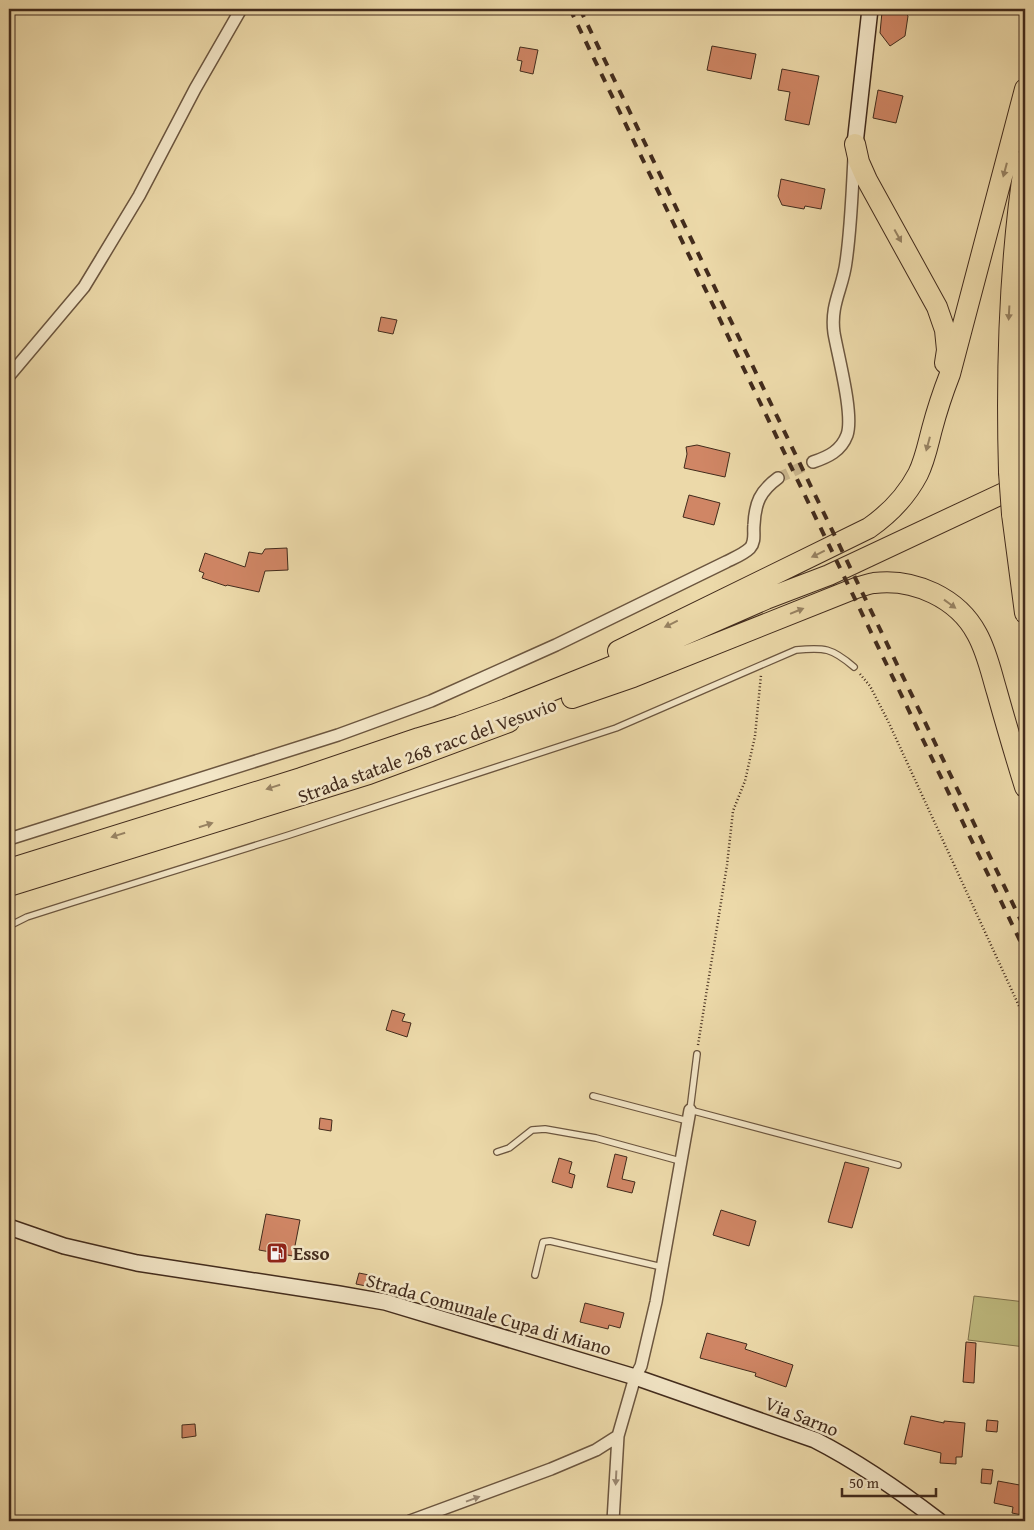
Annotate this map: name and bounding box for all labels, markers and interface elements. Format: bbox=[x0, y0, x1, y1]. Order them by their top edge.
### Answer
one-way arrow bbox=[1000, 163, 1008, 178]
one-way arrow bbox=[894, 229, 902, 244]
one-way arrow bbox=[1005, 305, 1013, 321]
one-way arrow bbox=[924, 437, 932, 452]
one-way arrow bbox=[811, 550, 825, 558]
one-way arrow bbox=[943, 598, 956, 609]
one-way arrow bbox=[790, 607, 805, 615]
one-way arrow bbox=[664, 620, 679, 628]
street label: Strada statale 268 racc del Vesuvio bbox=[294, 690, 560, 810]
one-way arrow bbox=[266, 783, 281, 791]
one-way arrow bbox=[198, 821, 213, 829]
one-way arrow bbox=[111, 831, 126, 839]
place label: Esso bbox=[293, 1239, 330, 1267]
fuel station icon: Esso bbox=[265, 1241, 289, 1265]
street label: Strada Comunale Cupa di Miano bbox=[363, 1266, 615, 1362]
street label: Via Sarno bbox=[761, 1389, 843, 1443]
scale bar bbox=[842, 1465, 935, 1497]
one-way arrow bbox=[611, 1471, 619, 1487]
text: 50 m bbox=[849, 1472, 880, 1493]
one-way arrow bbox=[465, 1495, 480, 1502]

